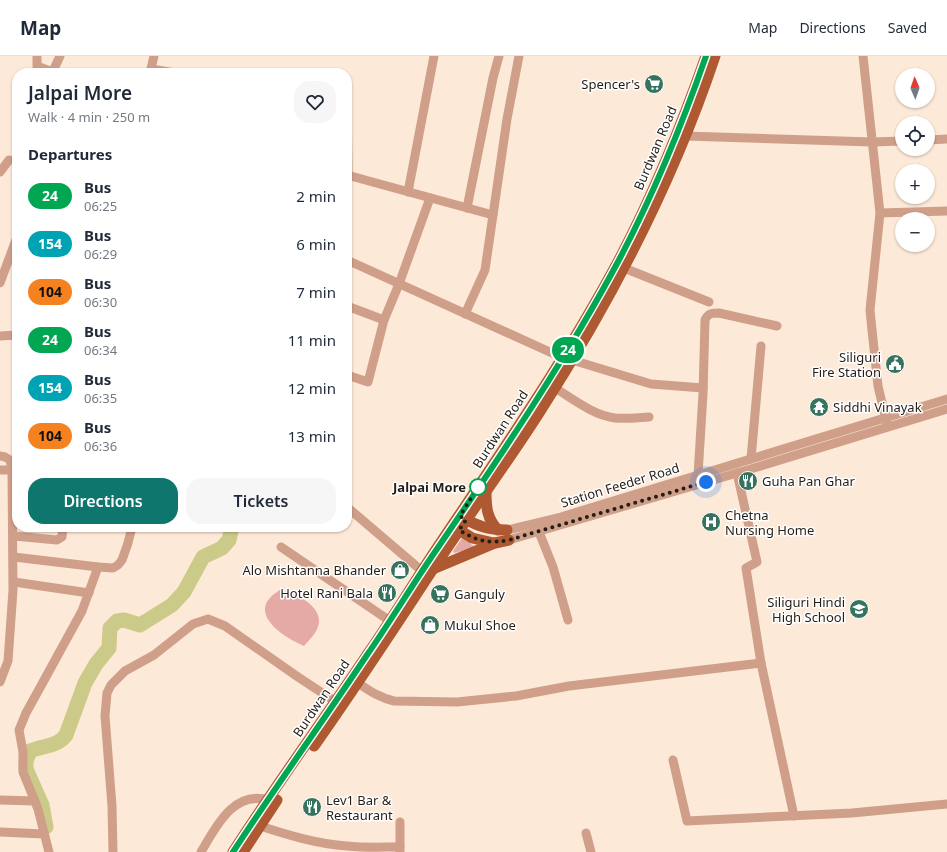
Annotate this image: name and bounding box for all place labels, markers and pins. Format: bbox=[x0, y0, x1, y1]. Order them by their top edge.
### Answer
supermarket icon: Spencer's bbox=[643, 73, 665, 95]
place label: Spencer's bbox=[581, 75, 640, 93]
place label: Siliguri Fire Station bbox=[812, 348, 881, 381]
public building icon: Siliguri Fire Station bbox=[884, 353, 906, 375]
temple icon: Siddhi Vinayak bbox=[808, 396, 830, 418]
place label: Siddhi Vinayak bbox=[833, 398, 922, 416]
restaurant icon: Guha Pan Ghar bbox=[737, 470, 759, 492]
place label: Guha Pan Ghar bbox=[762, 472, 856, 490]
place label: Jalpai More bbox=[392, 478, 466, 496]
marker: Jalpai More bbox=[469, 478, 487, 496]
place label: Chetna Nursing Home bbox=[725, 506, 814, 539]
hospital icon: Chetna Nursing Home bbox=[700, 511, 722, 533]
shop icon: Alo Mishtanna Bhander bbox=[389, 559, 411, 581]
place label: Alo Mishtanna Bhander bbox=[242, 561, 387, 579]
restaurant icon: Hotel Rani Bala bbox=[376, 582, 398, 604]
supermarket icon: Ganguly bbox=[429, 583, 451, 605]
place label: Hotel Rani Bala bbox=[280, 584, 373, 602]
place label: Ganguly bbox=[454, 585, 505, 603]
place label: Siliguri Hindi High School bbox=[767, 593, 845, 626]
school or university icon: Siliguri Hindi High School bbox=[848, 598, 870, 620]
shop icon: Mukul Shoe bbox=[419, 614, 441, 636]
place label: Mukul Shoe bbox=[444, 616, 516, 634]
place label: Lev1 Bar & Restaurant bbox=[326, 791, 393, 824]
restaurant icon: Lev1 Bar & Restaurant bbox=[301, 796, 323, 818]

